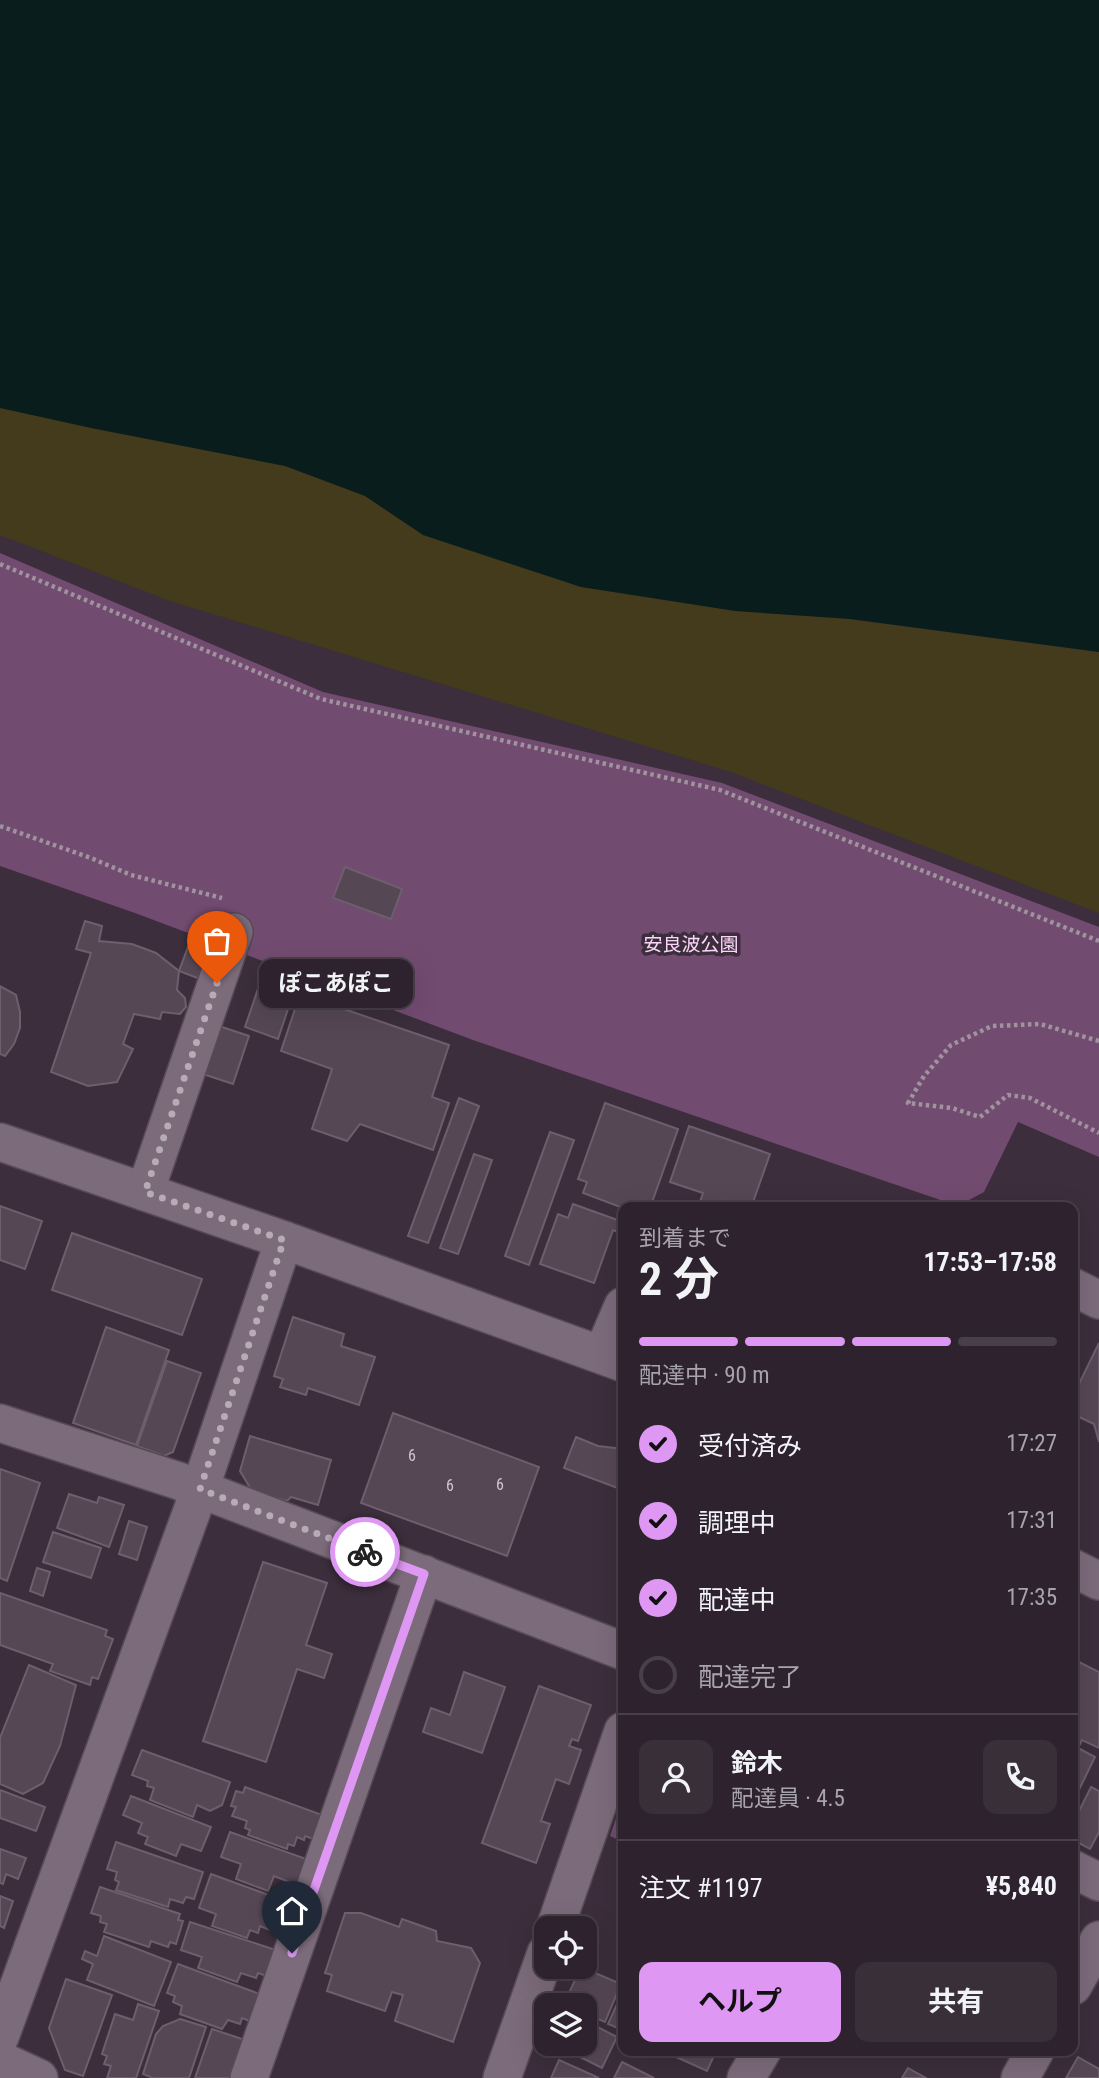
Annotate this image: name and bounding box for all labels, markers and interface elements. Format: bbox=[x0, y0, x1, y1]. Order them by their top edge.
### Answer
pin bbox=[187, 911, 247, 983]
icon: bag bbox=[198, 922, 236, 960]
park label: 安良波公園 bbox=[643, 933, 739, 956]
callout: ぽこあぽこ bbox=[259, 958, 413, 1007]
text: ぽこあぽこ bbox=[279, 970, 394, 997]
text: 到着まで bbox=[639, 1225, 731, 1252]
text: 17:53–17:58 bbox=[923, 1247, 1057, 1277]
text: 2 分 bbox=[639, 1252, 719, 1306]
text: 配達中 · 90 m bbox=[639, 1362, 769, 1389]
icon: check bbox=[639, 1425, 677, 1463]
text: 17:27 bbox=[1006, 1430, 1057, 1457]
text: 受付済み bbox=[698, 1431, 802, 1461]
house number: 6 bbox=[408, 1446, 416, 1465]
house number: 6 bbox=[496, 1475, 504, 1494]
house number: 6 bbox=[446, 1476, 454, 1495]
icon: check bbox=[639, 1502, 677, 1540]
text: 17:31 bbox=[1006, 1507, 1057, 1534]
text: 調理中 bbox=[698, 1508, 776, 1538]
courier bbox=[330, 1517, 400, 1587]
icon: bike bbox=[346, 1533, 384, 1571]
icon: check bbox=[639, 1579, 677, 1617]
text: 17:35 bbox=[1006, 1584, 1057, 1611]
text: 配達中 bbox=[698, 1585, 776, 1615]
text: 配達完了 bbox=[698, 1662, 802, 1692]
button: person bbox=[639, 1740, 713, 1814]
button: phone bbox=[983, 1740, 1057, 1814]
text: 鈴木 bbox=[731, 1748, 783, 1778]
text: 配達員 · 4.5 bbox=[731, 1785, 845, 1812]
text: ¥5,840 bbox=[986, 1871, 1057, 1901]
text: 注文 #1197 bbox=[639, 1873, 763, 1903]
pin bbox=[262, 1881, 322, 1953]
icon: home bbox=[273, 1892, 311, 1930]
map controls bbox=[534, 1916, 597, 2056]
button: locate bbox=[534, 1916, 597, 1979]
button: ヘルプ bbox=[639, 1962, 841, 2042]
button: 共有 bbox=[855, 1962, 1057, 2042]
button: layers bbox=[534, 1993, 597, 2056]

